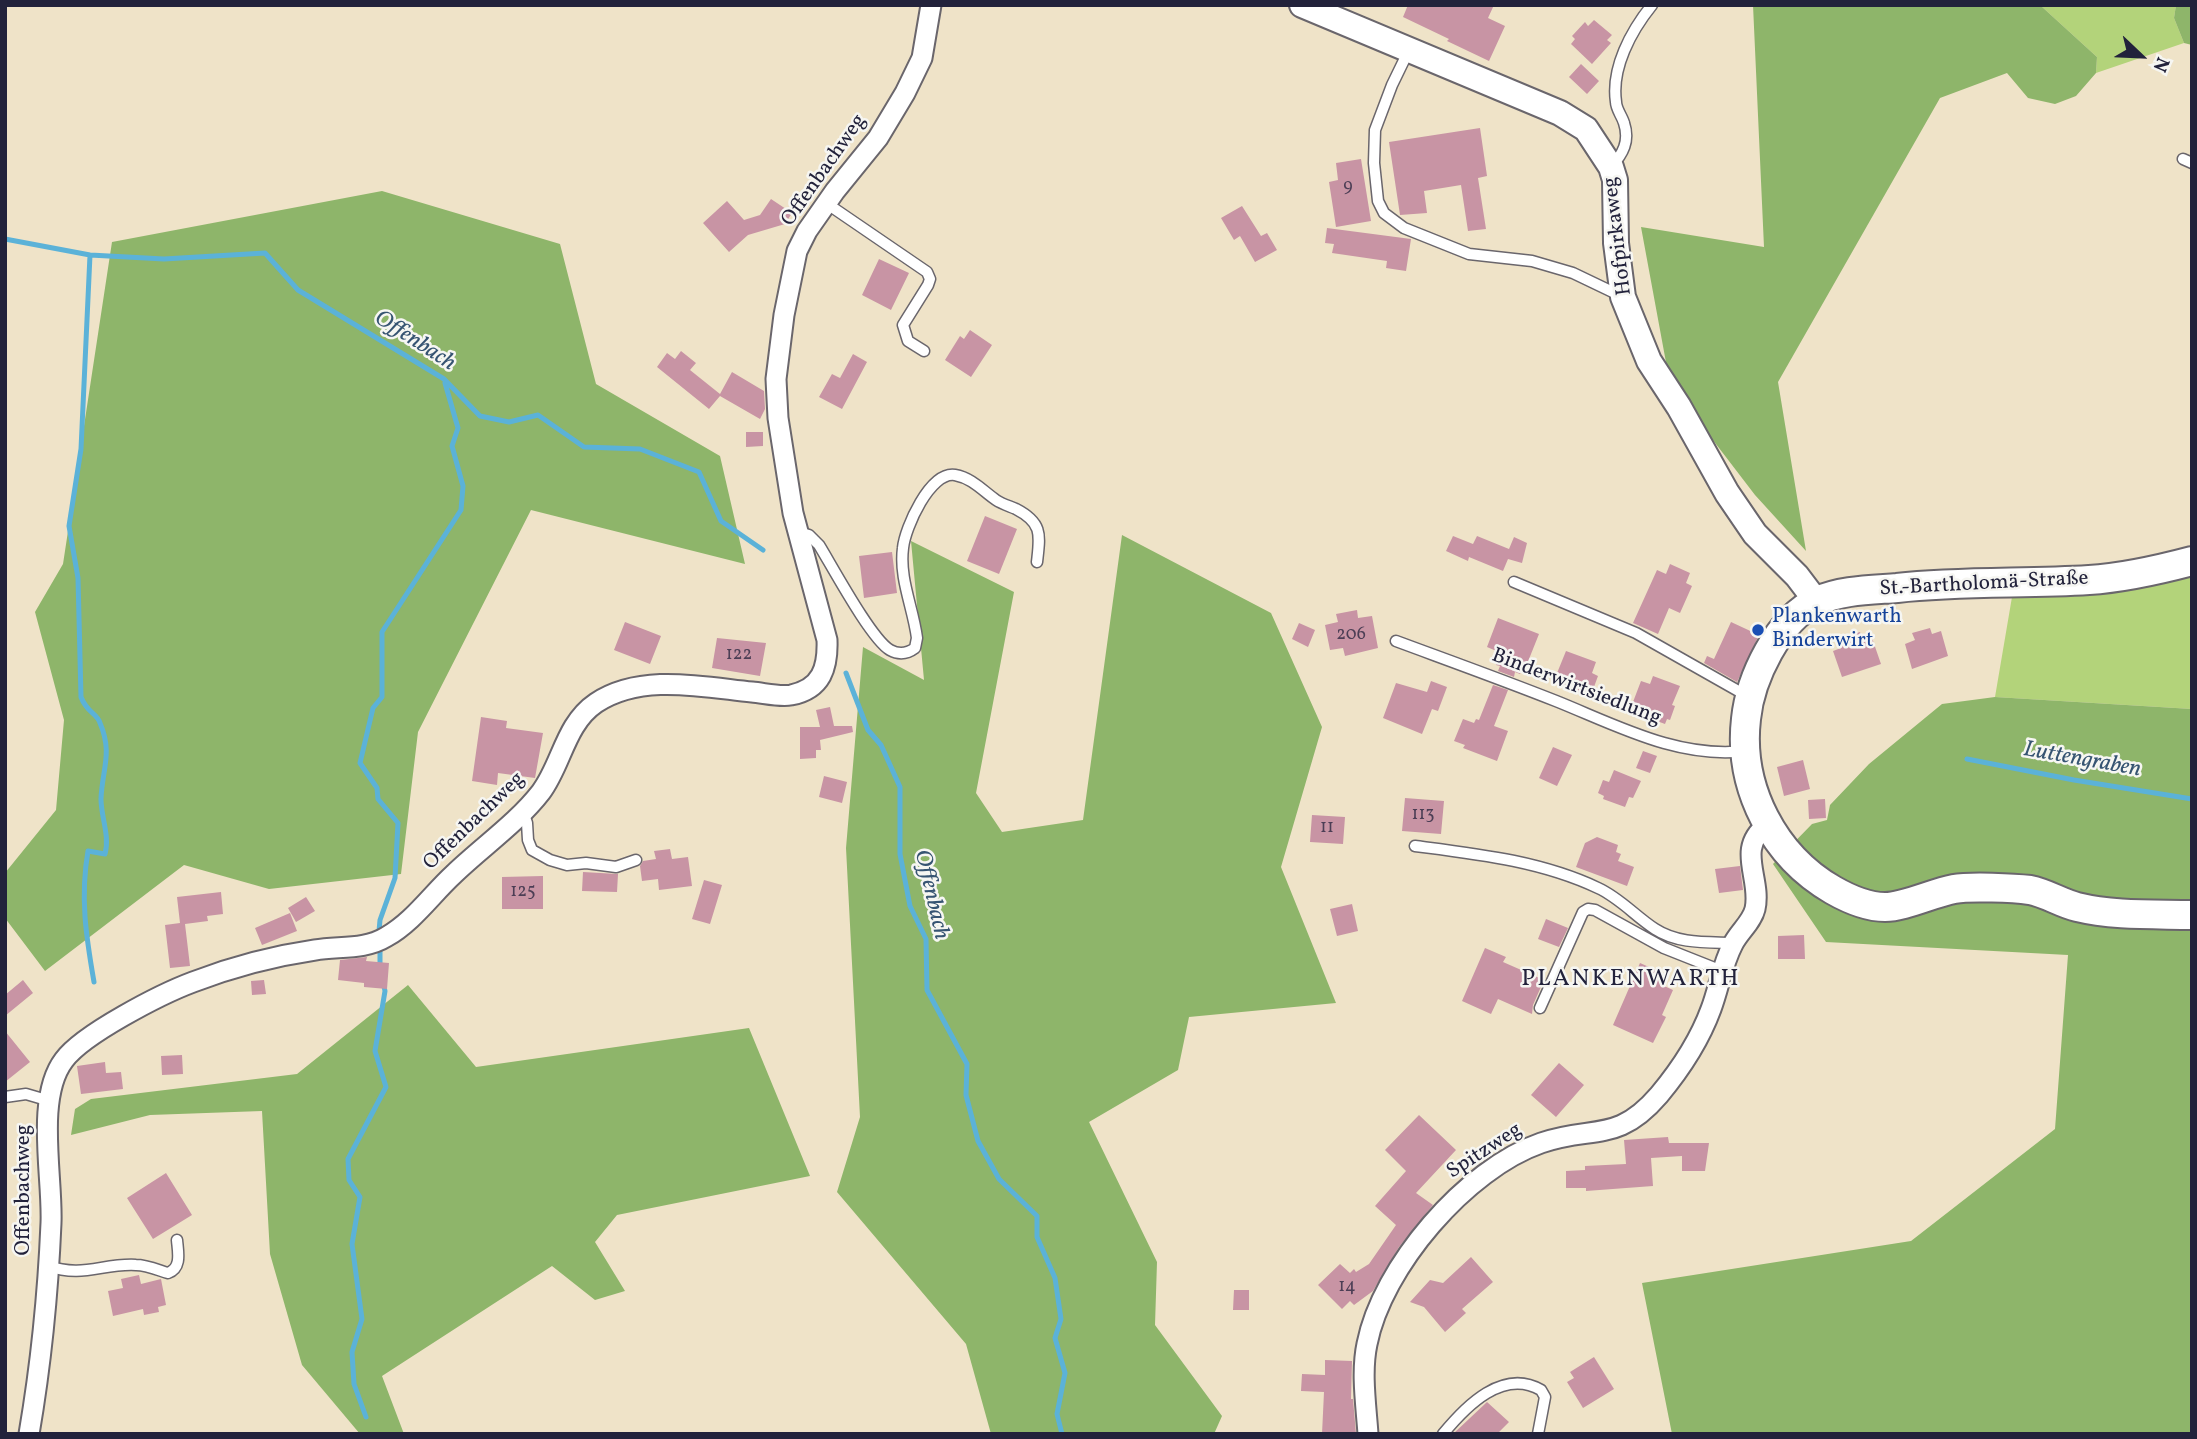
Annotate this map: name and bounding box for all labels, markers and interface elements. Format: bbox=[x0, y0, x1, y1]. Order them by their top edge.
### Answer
north arrow bbox=[2106, 21, 2176, 91]
text: N bbox=[2146, 53, 2175, 76]
street label: Offenbachweg bbox=[777, 110, 873, 232]
street label: Hofpirkaweg bbox=[1599, 175, 1639, 297]
house number: 9 bbox=[1343, 177, 1353, 199]
water label: Offenbach bbox=[368, 306, 460, 378]
street label: St.-Bartholomä-Straße bbox=[1879, 567, 2089, 603]
place label: Plankenwarth Binderwirt bbox=[1772, 605, 1902, 655]
marker: Plankenwarth Binderwirt bbox=[1750, 622, 1766, 638]
house number: 206 bbox=[1336, 625, 1366, 647]
street label: Binderwirtsiedlung bbox=[1488, 644, 1664, 732]
house number: 122 bbox=[726, 645, 752, 667]
water label: Luttengraben bbox=[2021, 737, 2143, 785]
street label: Offenbachweg bbox=[419, 767, 531, 877]
house number: 113 bbox=[1411, 805, 1435, 827]
house number: 11 bbox=[1320, 818, 1334, 840]
water label: Offenbach bbox=[906, 847, 954, 943]
house number: 125 bbox=[510, 882, 536, 904]
district label: PLANKENWARTH bbox=[1523, 967, 1739, 995]
street label: Spitzweg bbox=[1443, 1118, 1527, 1186]
street label: Offenbachweg bbox=[12, 1124, 38, 1256]
house number: 14 bbox=[1338, 1277, 1356, 1299]

